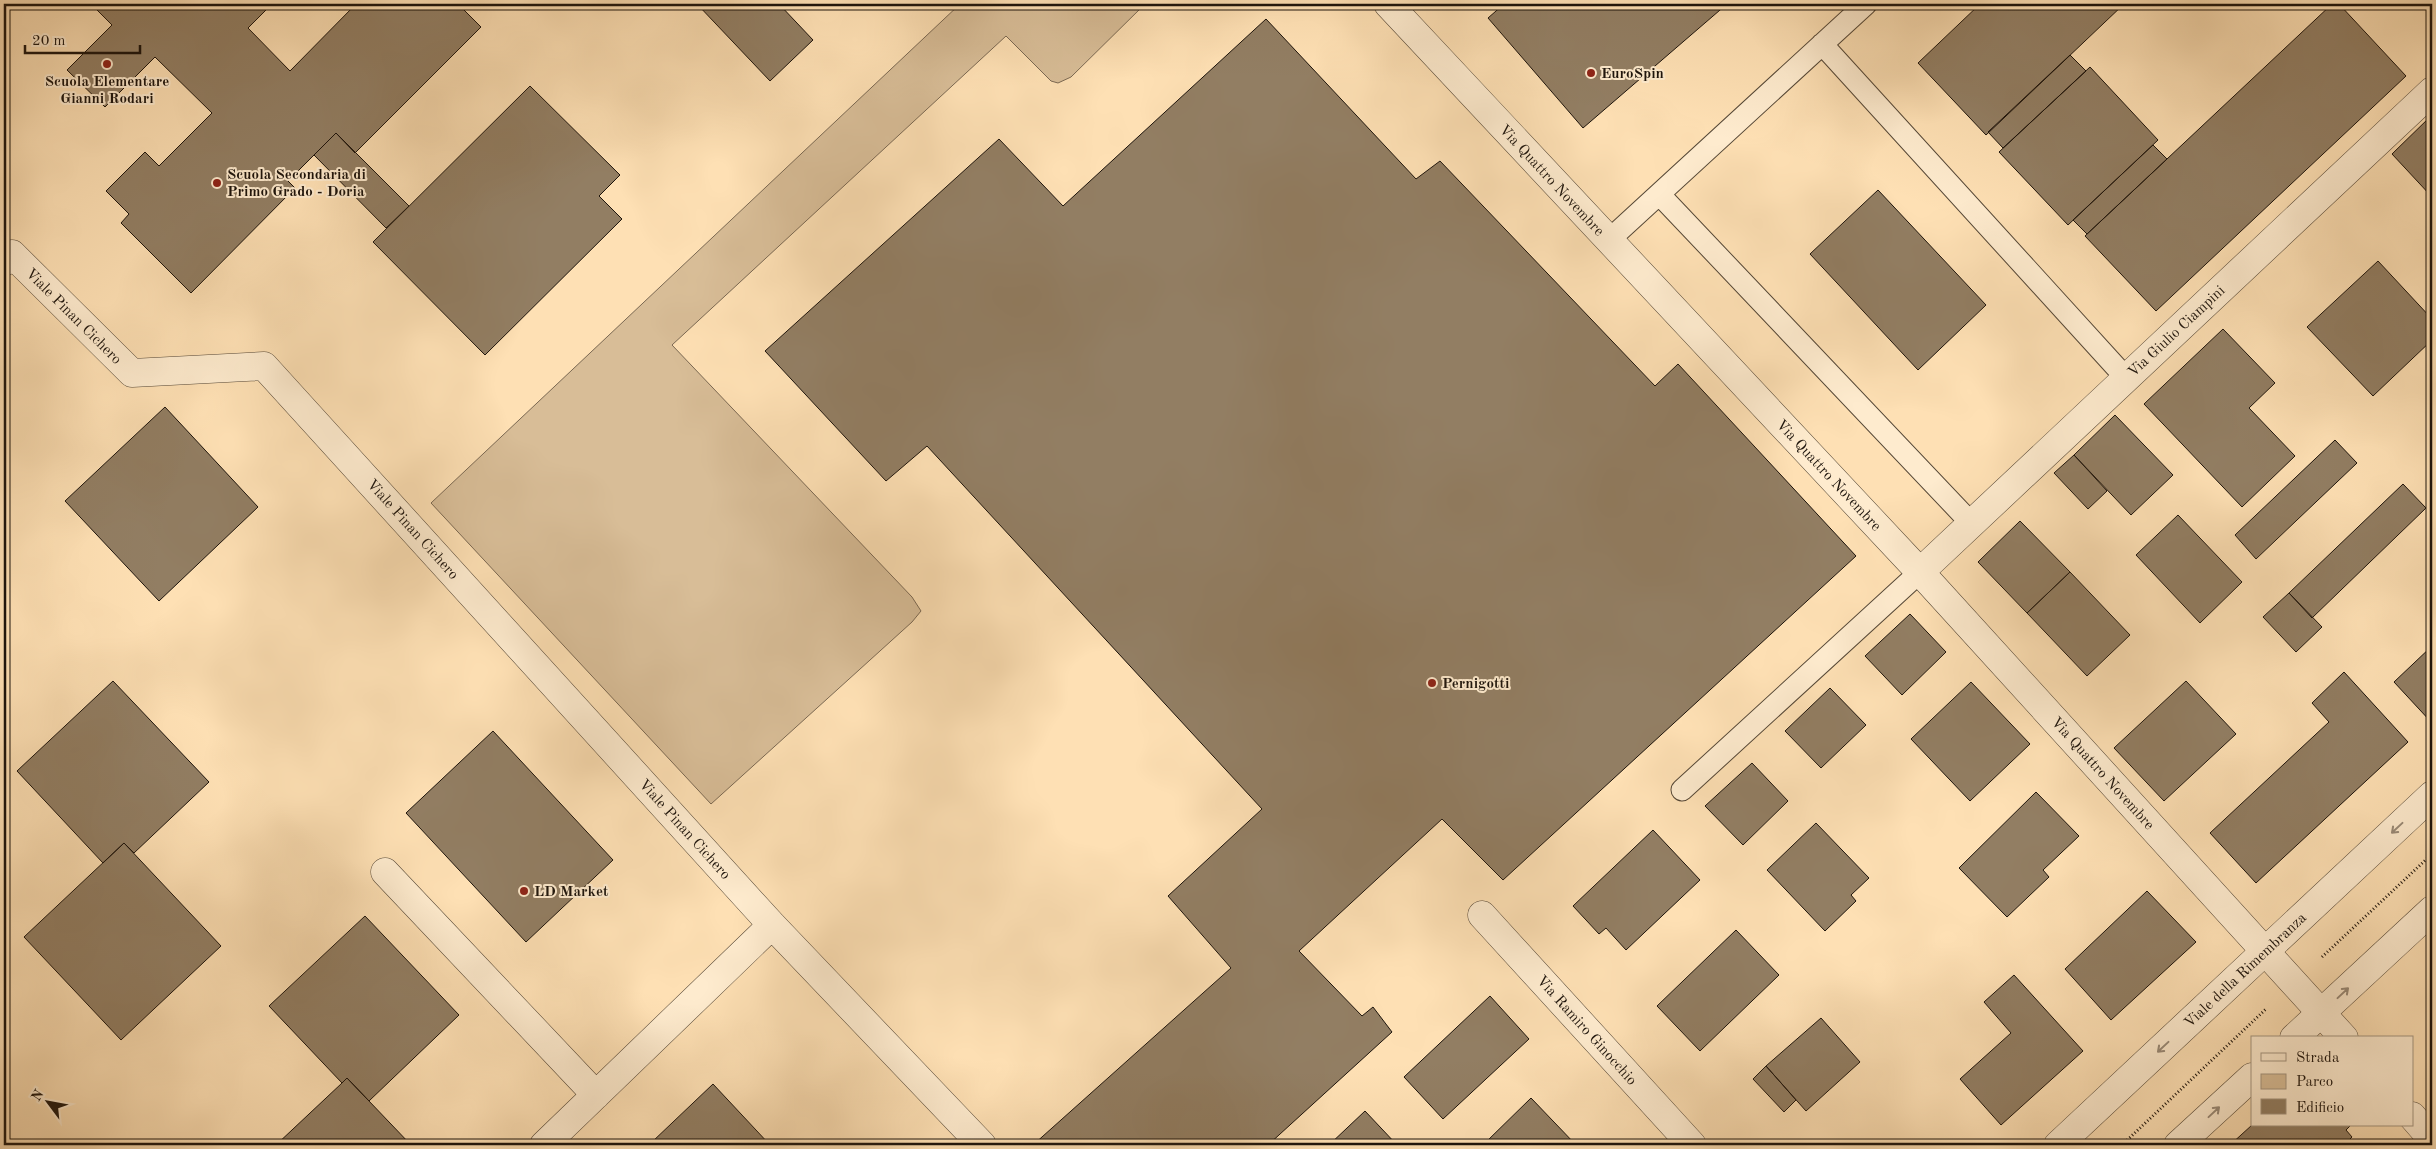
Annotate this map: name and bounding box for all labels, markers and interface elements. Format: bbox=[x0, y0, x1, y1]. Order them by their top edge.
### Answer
scale bar bbox=[25, 22, 140, 54]
text: 20 m bbox=[32, 34, 66, 49]
marker: Scuola Elementare Gianni Rodari bbox=[101, 58, 113, 70]
marker: EuroSpin bbox=[1585, 67, 1597, 79]
place label: EuroSpin bbox=[1601, 67, 1664, 82]
place label: Scuola Elementare Gianni Rodari bbox=[45, 75, 169, 107]
street label: Via Quattro Novembre bbox=[1496, 123, 1606, 240]
place label: Scuola Secondaria di Primo Grado - Doria bbox=[227, 168, 366, 200]
marker: Scuola Secondaria di Primo Grado - Doria bbox=[211, 177, 223, 189]
street label: Viale Pinan Cichero bbox=[22, 266, 124, 368]
street label: Via Giulio Ciampini bbox=[2126, 283, 2228, 381]
street label: Via Quattro Novembre bbox=[1773, 418, 1883, 535]
street label: Viale Pinan Cichero bbox=[363, 477, 461, 583]
marker: Pernigotti bbox=[1426, 677, 1438, 689]
place label: Pernigotti bbox=[1442, 677, 1509, 692]
street label: Via Quattro Novembre bbox=[2047, 715, 2156, 833]
street label: Viale Pinan Cichero bbox=[635, 777, 733, 883]
one-way arrow bbox=[2390, 822, 2403, 834]
marker: LD Market bbox=[518, 885, 530, 897]
place label: LD Market bbox=[534, 885, 609, 900]
street label: Viale della Rimembranza bbox=[2182, 910, 2310, 1031]
street label: Via Ramiro Ginocchio bbox=[1533, 973, 1639, 1089]
one-way arrow bbox=[2336, 987, 2349, 999]
legend bbox=[2251, 1036, 2414, 1126]
one-way arrow bbox=[2156, 1041, 2169, 1053]
text: Strada bbox=[2296, 1051, 2340, 1066]
text: Parco bbox=[2296, 1075, 2333, 1090]
north arrow bbox=[22, 1076, 72, 1126]
text: N bbox=[29, 1087, 47, 1104]
text: Edificio bbox=[2296, 1101, 2344, 1116]
one-way arrow bbox=[2207, 1106, 2220, 1118]

